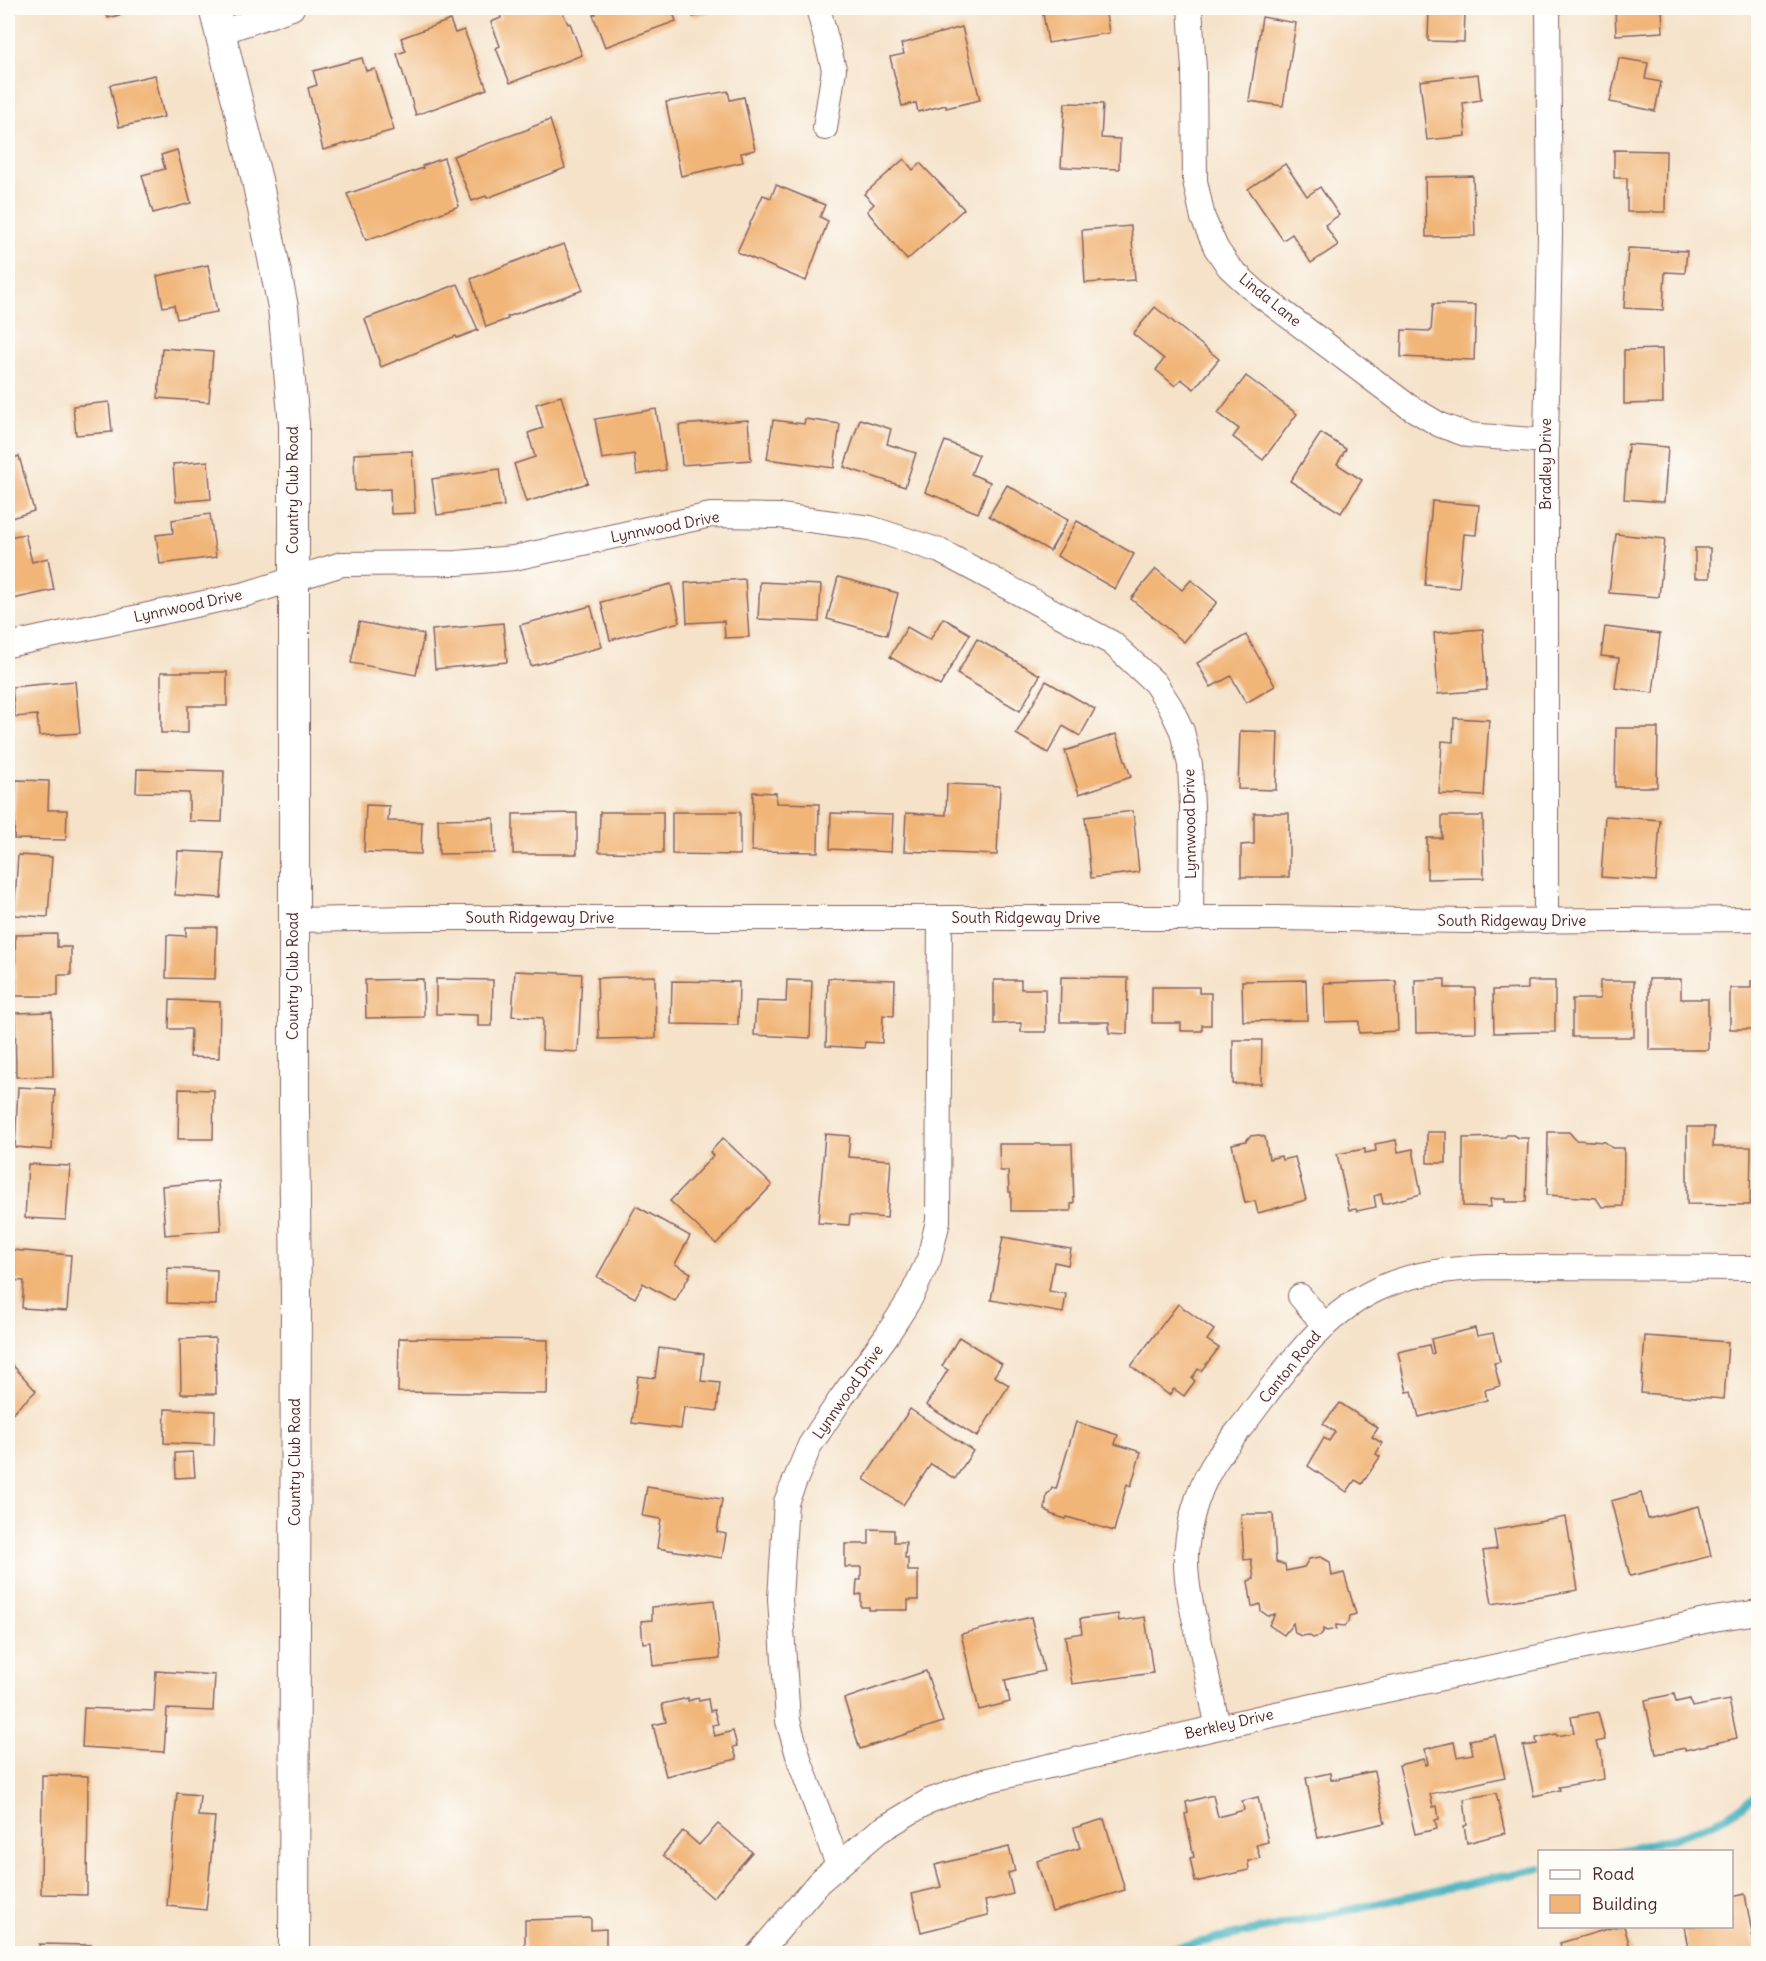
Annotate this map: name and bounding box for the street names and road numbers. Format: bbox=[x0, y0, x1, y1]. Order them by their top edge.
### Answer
street label: Linda Lane bbox=[1235, 269, 1305, 330]
street label: Bradley Drive bbox=[1536, 418, 1555, 510]
street label: Country Club Road bbox=[283, 426, 302, 554]
street label: Lynnwood Drive bbox=[609, 507, 721, 546]
street label: Lynnwood Drive bbox=[132, 585, 244, 626]
street label: Lynnwood Drive bbox=[1179, 769, 1200, 879]
street label: South Ridgeway Drive bbox=[466, 908, 614, 927]
street label: South Ridgeway Drive bbox=[952, 908, 1100, 927]
street label: South Ridgeway Drive bbox=[1438, 911, 1586, 930]
street label: Country Club Road bbox=[283, 912, 302, 1040]
street label: Canton Road bbox=[1255, 1326, 1325, 1407]
street label: Lynnwood Drive bbox=[808, 1341, 887, 1442]
street label: Country Club Road bbox=[285, 1398, 304, 1526]
street label: Berkley Drive bbox=[1183, 1704, 1275, 1743]

